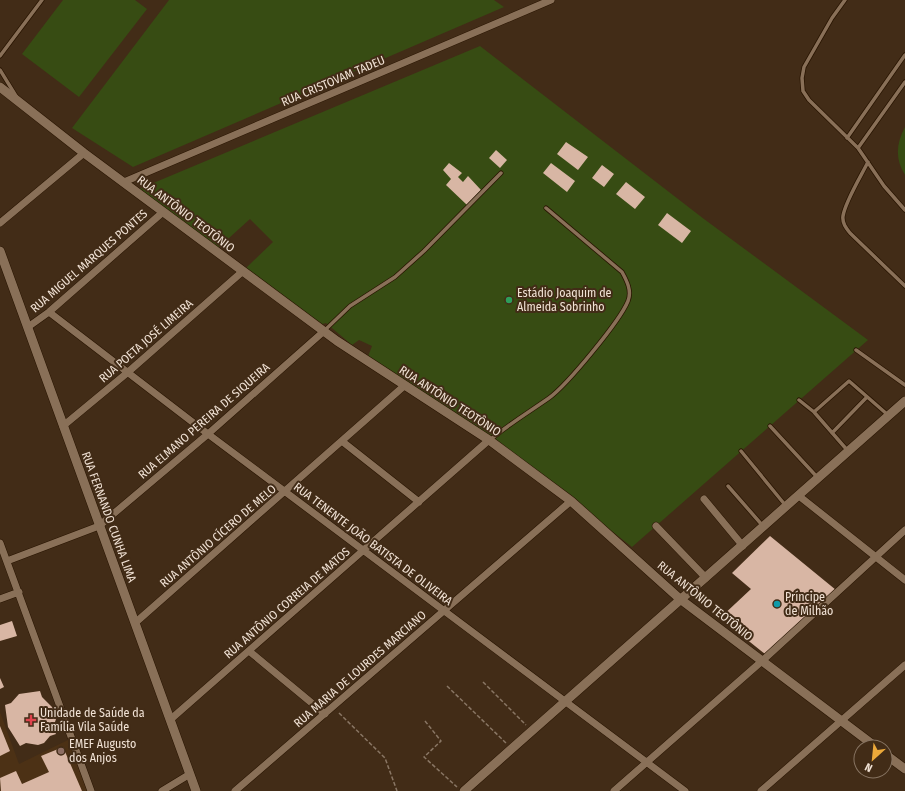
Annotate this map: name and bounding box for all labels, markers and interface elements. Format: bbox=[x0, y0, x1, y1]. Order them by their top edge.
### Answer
street label: RUA CRISTOVAM TADEU bbox=[279, 53, 387, 109]
street label: RUA ANTÔNIO TEOTÔNIO bbox=[135, 172, 238, 255]
street label: RUA MIGUEL MARQUES PONTES bbox=[28, 206, 150, 316]
place label: Estádio Joaquim de Almeida Sobrinho bbox=[517, 286, 612, 314]
street label: RUA POETA JOSÉ LIMEIRA bbox=[96, 295, 196, 386]
marker: Estádio Joaquim de Almeida Sobrinho bbox=[504, 295, 514, 305]
street label: RUA ELMANO PEREIRA DE SIQUEIRA bbox=[135, 360, 273, 482]
street label: RUA ANTÔNIO TEOTÔNIO bbox=[397, 362, 504, 439]
street label: RUA FERNANDO CUNHA LIMA bbox=[79, 450, 139, 585]
street label: RUA TENENTE JOÃO BATISTA DE OLIVEIRA bbox=[291, 479, 456, 609]
street label: RUA ANTÔNIO CÍCERO DE MELO bbox=[156, 481, 279, 590]
street label: RUA ANTÔNIO CORREIA DE MATOS bbox=[221, 544, 353, 662]
street label: RUA ANTÔNIO TEOTÔNIO bbox=[655, 558, 756, 644]
place label: Príncipe de Milhão bbox=[785, 590, 833, 618]
marker: Príncipe de Milhão bbox=[772, 599, 782, 609]
street label: RUA MARIA DE LOURDES MARCIANO bbox=[291, 608, 429, 730]
place label: Unidade de Saúde da Família Vila Saúde bbox=[40, 706, 145, 734]
marker: Unidade de Saúde da Família Vila Saúde bbox=[25, 714, 37, 726]
place label: EMEF Augusto dos Anjos bbox=[69, 737, 136, 765]
north arrow bbox=[853, 739, 893, 779]
marker: EMEF Augusto dos Anjos bbox=[56, 746, 66, 756]
text: N bbox=[863, 760, 875, 775]

